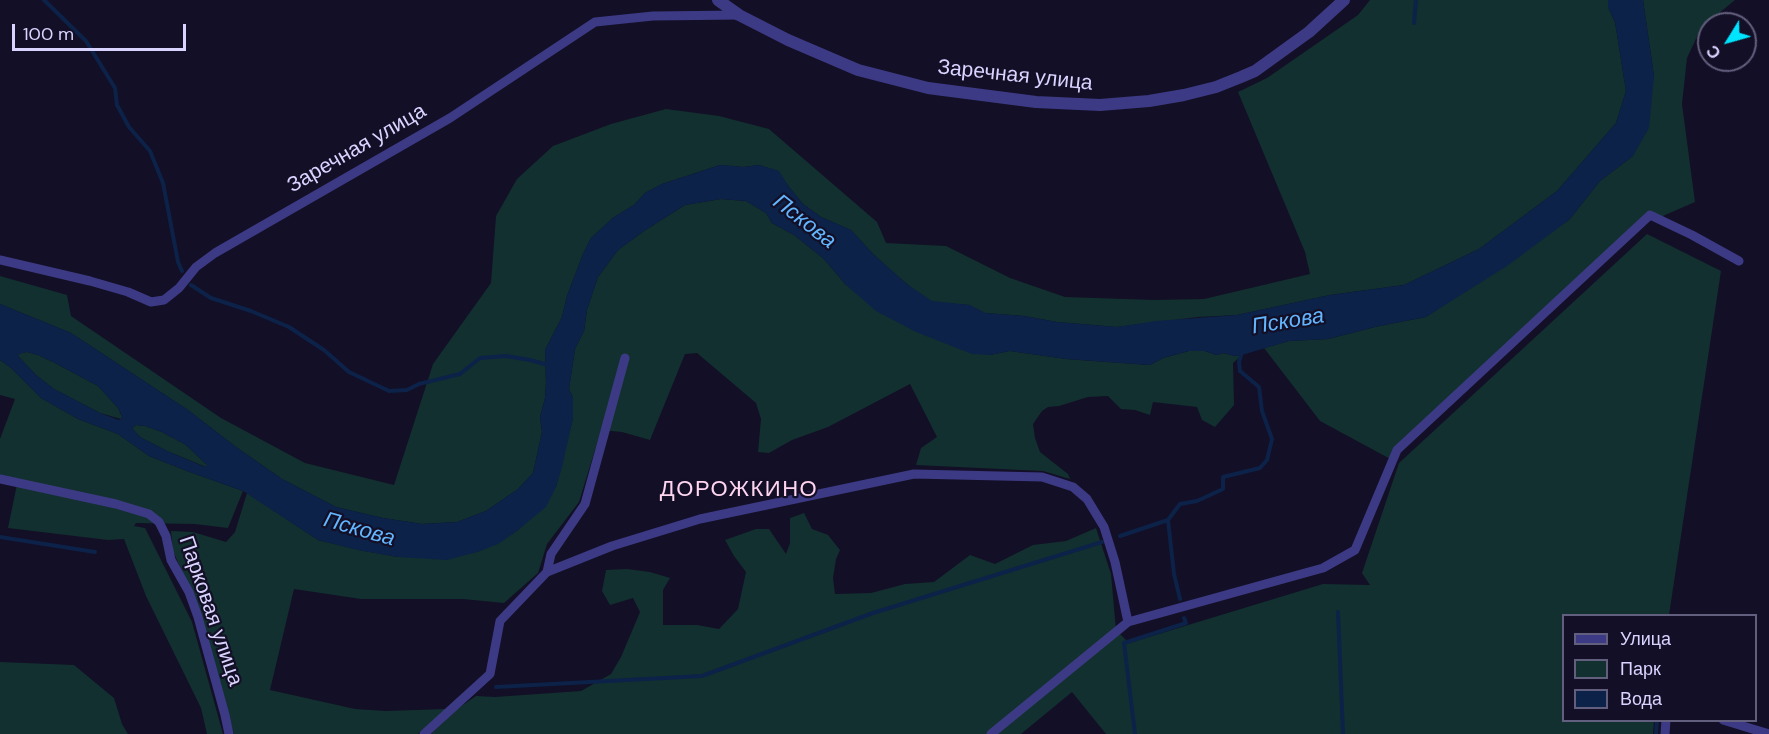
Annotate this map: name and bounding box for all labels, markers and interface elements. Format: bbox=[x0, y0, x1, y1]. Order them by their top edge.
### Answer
scale bar bbox=[15, 12, 189, 50]
north arrow bbox=[1697, 12, 1757, 72]
text: 100 m bbox=[23, 22, 74, 46]
text: С bbox=[1702, 41, 1726, 63]
street label: Заречная улица bbox=[936, 55, 1094, 97]
street label: Заречная улица bbox=[283, 99, 431, 199]
water label: Пскова bbox=[767, 189, 841, 255]
water label: Пскова bbox=[1250, 303, 1326, 341]
district label: ДОРОЖКИНО bbox=[660, 477, 818, 503]
water label: Пскова bbox=[320, 507, 398, 553]
street label: Парковая улица bbox=[173, 533, 247, 689]
legend bbox=[1562, 614, 1757, 722]
text: Улица bbox=[1620, 627, 1671, 651]
text: Парк bbox=[1620, 657, 1661, 681]
text: Вода bbox=[1620, 687, 1662, 711]

